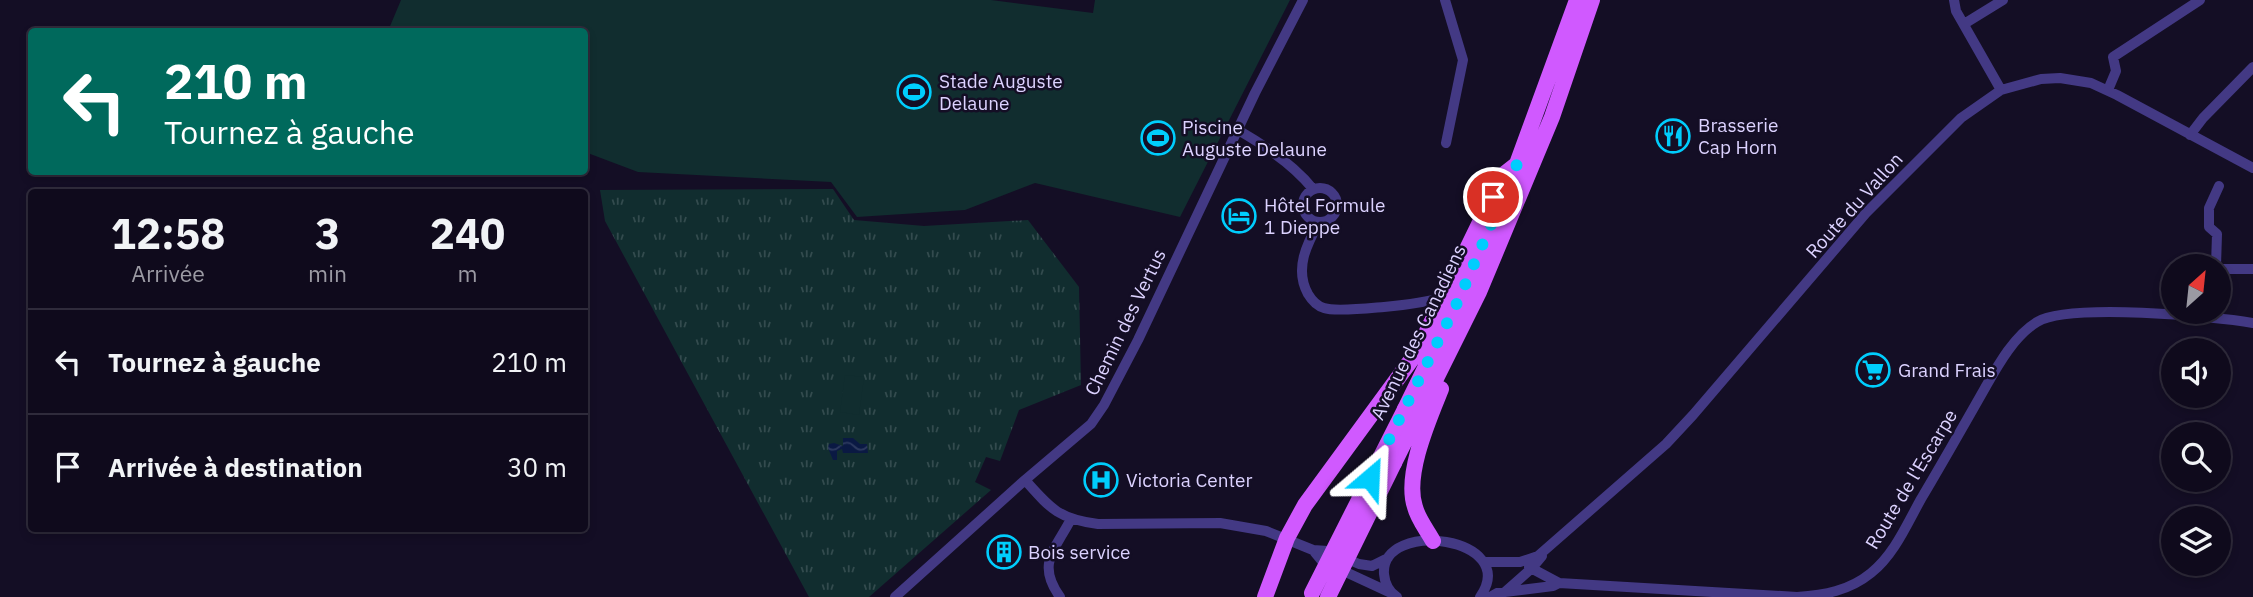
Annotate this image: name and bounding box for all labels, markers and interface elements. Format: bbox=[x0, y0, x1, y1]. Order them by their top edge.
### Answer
text: 210 m bbox=[164, 49, 308, 112]
icon: left bbox=[49, 56, 140, 147]
place label: Stade Auguste Delaune bbox=[939, 69, 1063, 115]
sports icon: Stade Auguste Delaune bbox=[895, 73, 933, 111]
text: Tournez à gauche bbox=[164, 111, 415, 153]
place label: Brasserie Cap Horn bbox=[1698, 113, 1778, 159]
place label: Piscine Auguste Delaune bbox=[1182, 115, 1327, 161]
restaurant icon: Brasserie Cap Horn bbox=[1654, 117, 1692, 155]
sports icon: Piscine Auguste Delaune bbox=[1139, 119, 1177, 157]
street label: Route du Vallon bbox=[1800, 147, 1908, 263]
pin bbox=[1463, 167, 1523, 227]
icon: arrive bbox=[1474, 178, 1512, 216]
place label: Hôtel Formule 1 Dieppe bbox=[1264, 193, 1386, 239]
hotel icon: Hôtel Formule 1 Dieppe bbox=[1220, 197, 1258, 235]
text: 12:58 bbox=[111, 206, 225, 261]
text: 3 bbox=[315, 206, 340, 261]
text: 240 bbox=[430, 206, 505, 261]
street label: Avenue des Canadiens bbox=[1365, 240, 1471, 424]
street label: Chemin des Vertus bbox=[1079, 245, 1171, 399]
north arrow bbox=[2161, 254, 2231, 324]
map controls bbox=[2161, 254, 2231, 576]
text: Arrivée bbox=[131, 258, 205, 288]
text: min bbox=[308, 258, 347, 288]
text: m bbox=[457, 258, 478, 288]
button: sound bbox=[2161, 338, 2231, 408]
icon: left bbox=[49, 343, 87, 381]
text: Tournez à gauche bbox=[108, 345, 321, 379]
text: 210 m bbox=[491, 345, 567, 379]
supermarket icon: Grand Frais bbox=[1854, 351, 1892, 389]
place label: Grand Frais bbox=[1898, 358, 1996, 382]
street label: Route de l'Escarpe bbox=[1860, 405, 1962, 553]
button: search bbox=[2161, 422, 2231, 492]
position arrow bbox=[1333, 441, 1407, 515]
icon: arrive bbox=[49, 448, 87, 486]
text: Arrivée à destination bbox=[108, 450, 363, 484]
text: 30 m bbox=[507, 450, 567, 484]
hospital icon: Victoria Center bbox=[1082, 461, 1120, 499]
place label: Victoria Center bbox=[1126, 468, 1253, 492]
button: layers bbox=[2161, 506, 2231, 576]
building icon: Bois service bbox=[985, 533, 1023, 571]
place label: Bois service bbox=[1028, 540, 1130, 564]

